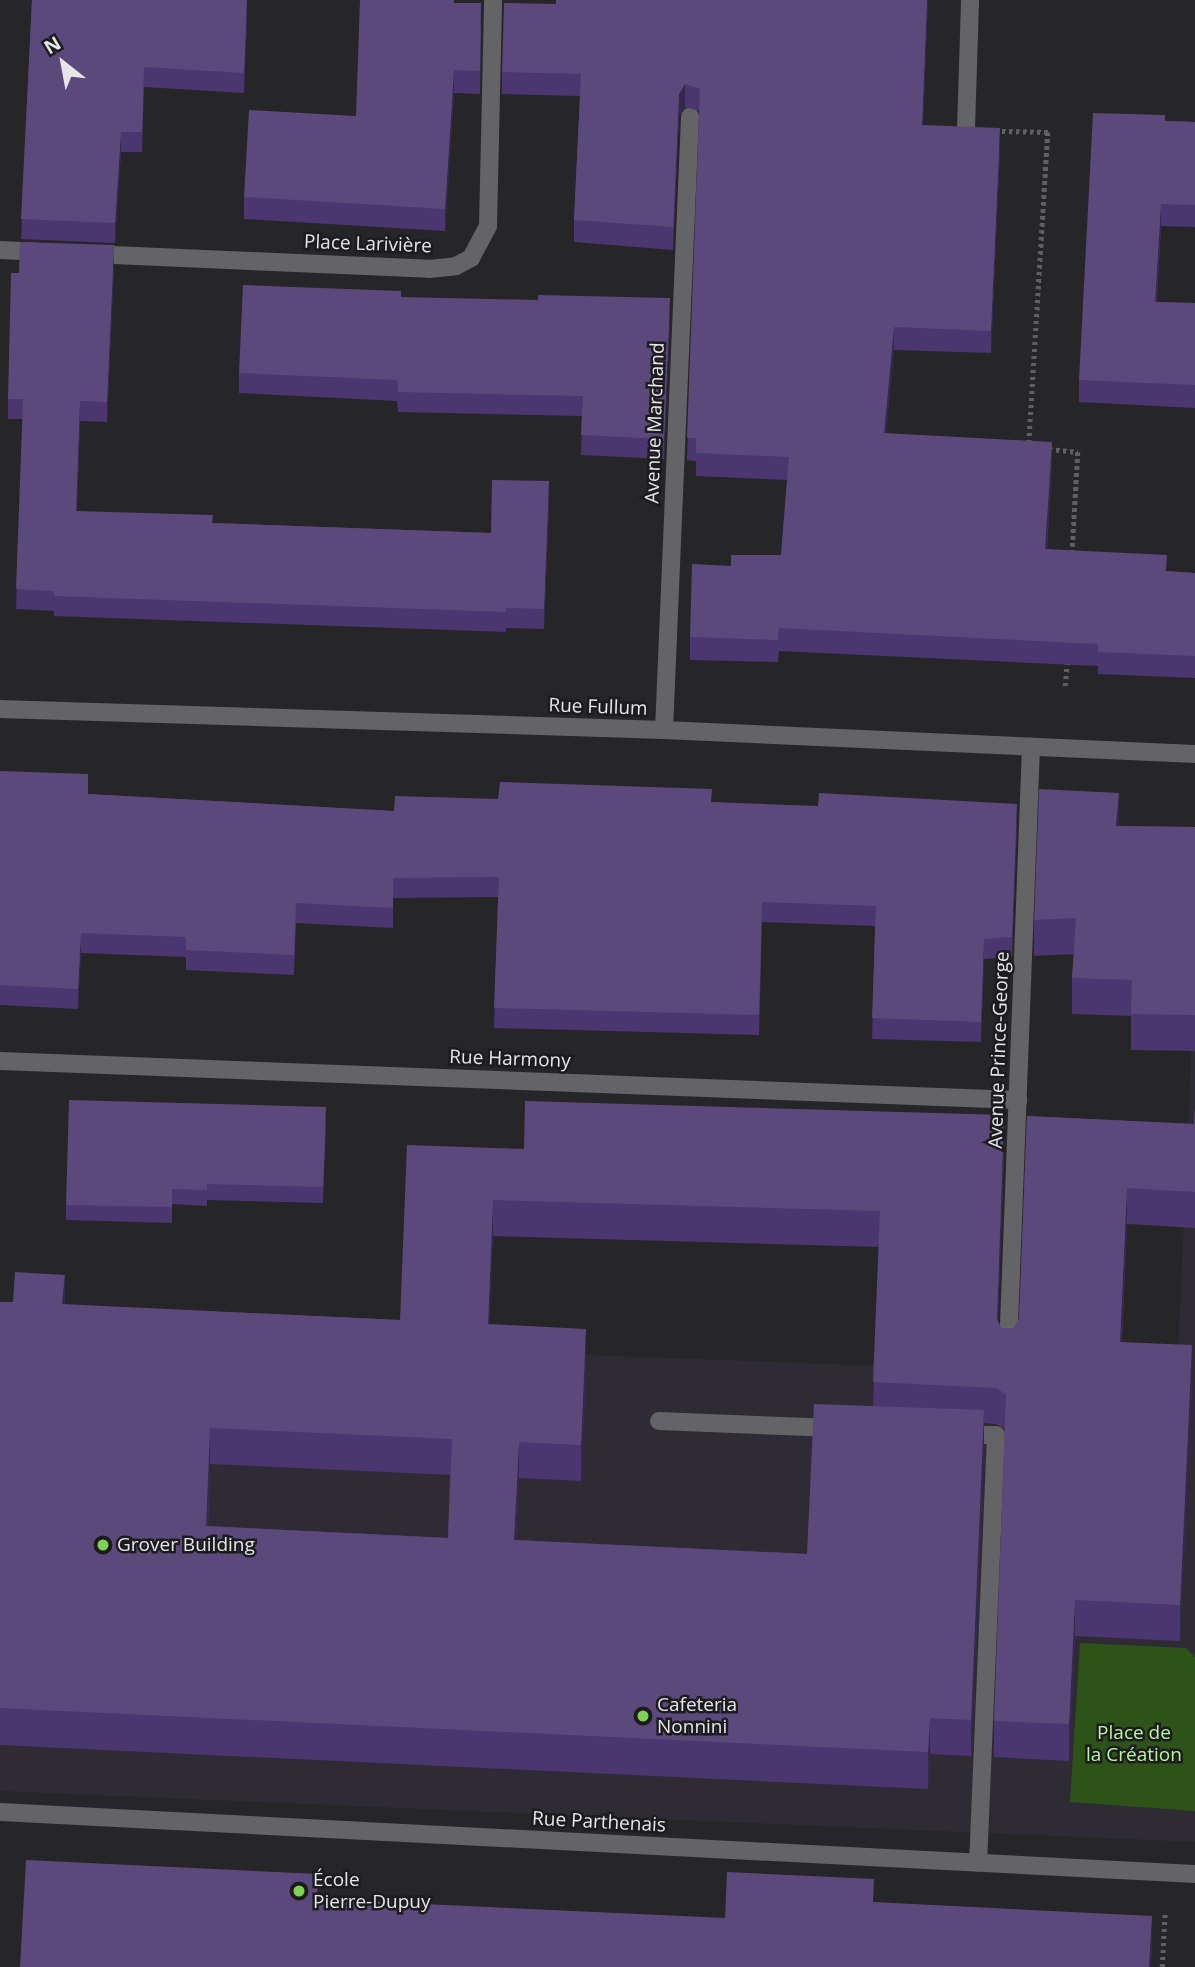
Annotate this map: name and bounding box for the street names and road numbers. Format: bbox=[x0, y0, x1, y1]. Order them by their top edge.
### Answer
street label: Place Larivière bbox=[304, 230, 432, 258]
street label: Avenue Marchand bbox=[641, 342, 669, 504]
street label: Rue Fullum bbox=[548, 694, 648, 720]
street label: Avenue Prince-George bbox=[984, 951, 1014, 1149]
street label: Rue Harmony bbox=[449, 1045, 571, 1073]
street label: Rue Parthenais bbox=[532, 1807, 666, 1837]

